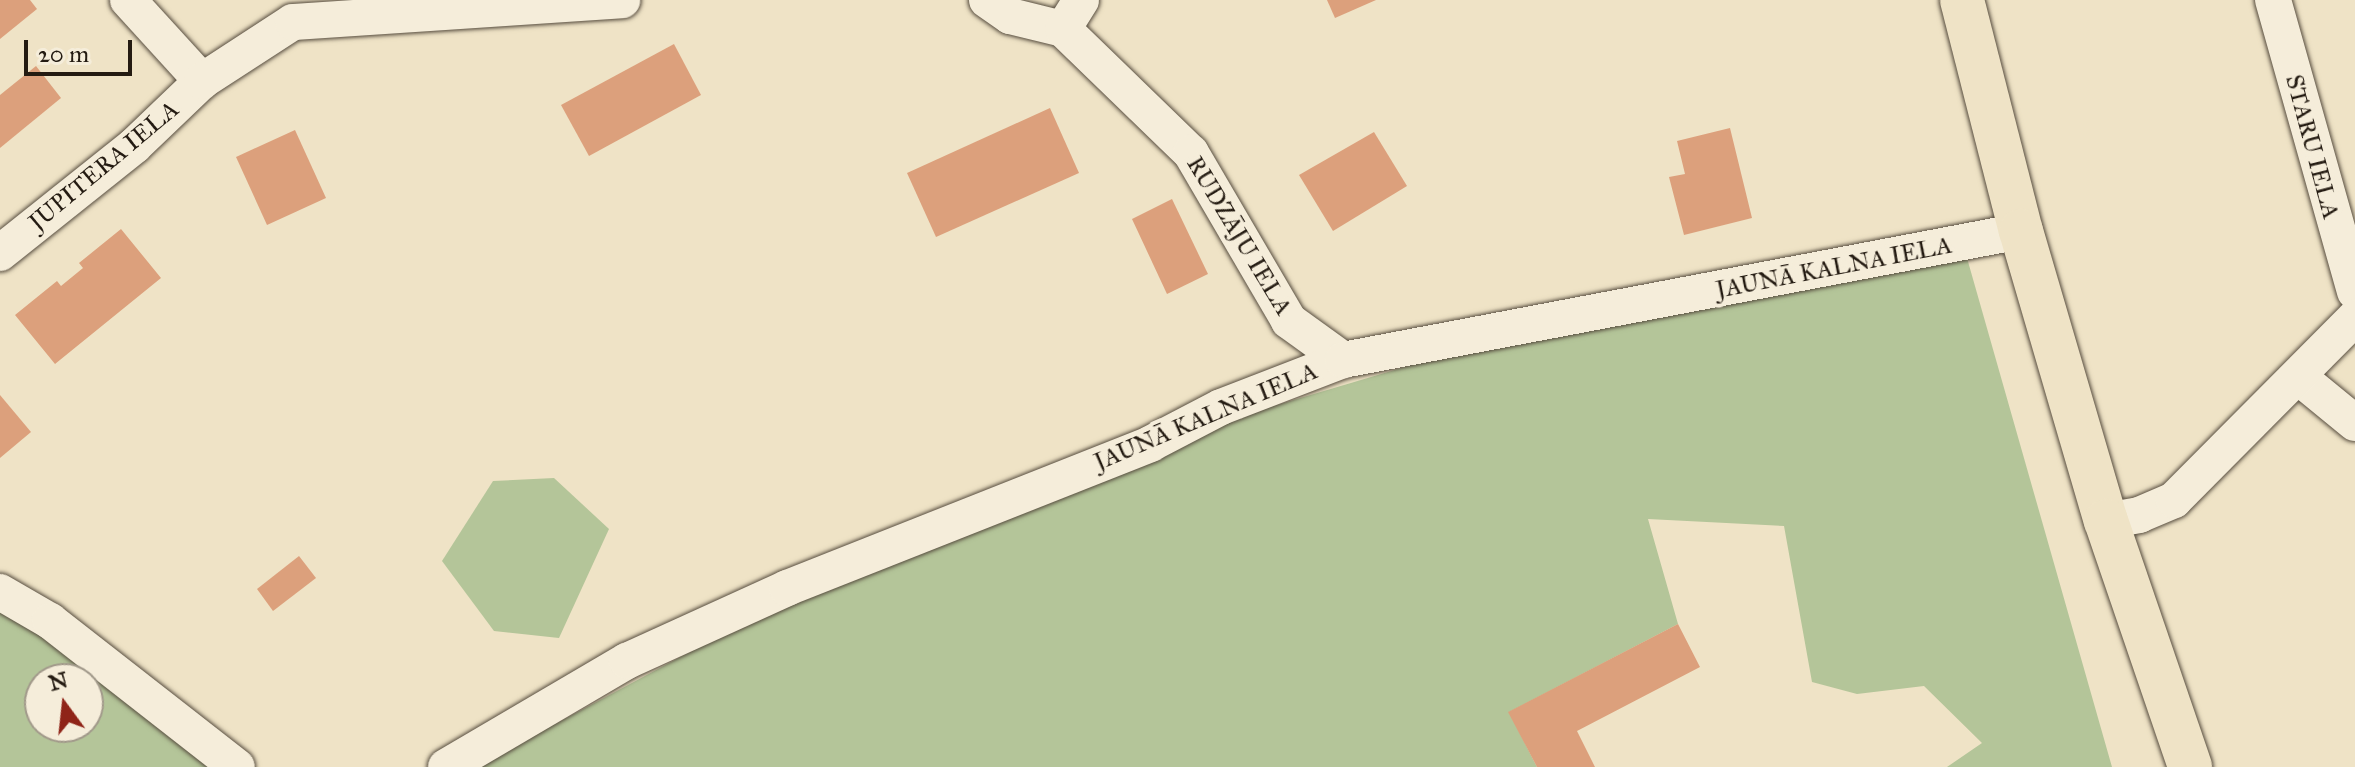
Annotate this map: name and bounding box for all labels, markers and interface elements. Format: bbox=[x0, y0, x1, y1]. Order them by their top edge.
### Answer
scale bar bbox=[28, 24, 136, 74]
text: 20 m bbox=[38, 39, 89, 69]
street label: STARU IELA bbox=[2279, 72, 2345, 222]
street label: JUPITERA IELA bbox=[23, 95, 185, 237]
street label: RUDZĀJU IELA bbox=[1180, 151, 1298, 321]
street label: JAUNĀ KALNA IELA bbox=[1714, 231, 1954, 305]
street label: JAUNĀ KALNA IELA bbox=[1090, 357, 1322, 477]
north arrow bbox=[24, 663, 104, 743]
text: N bbox=[46, 666, 71, 697]

